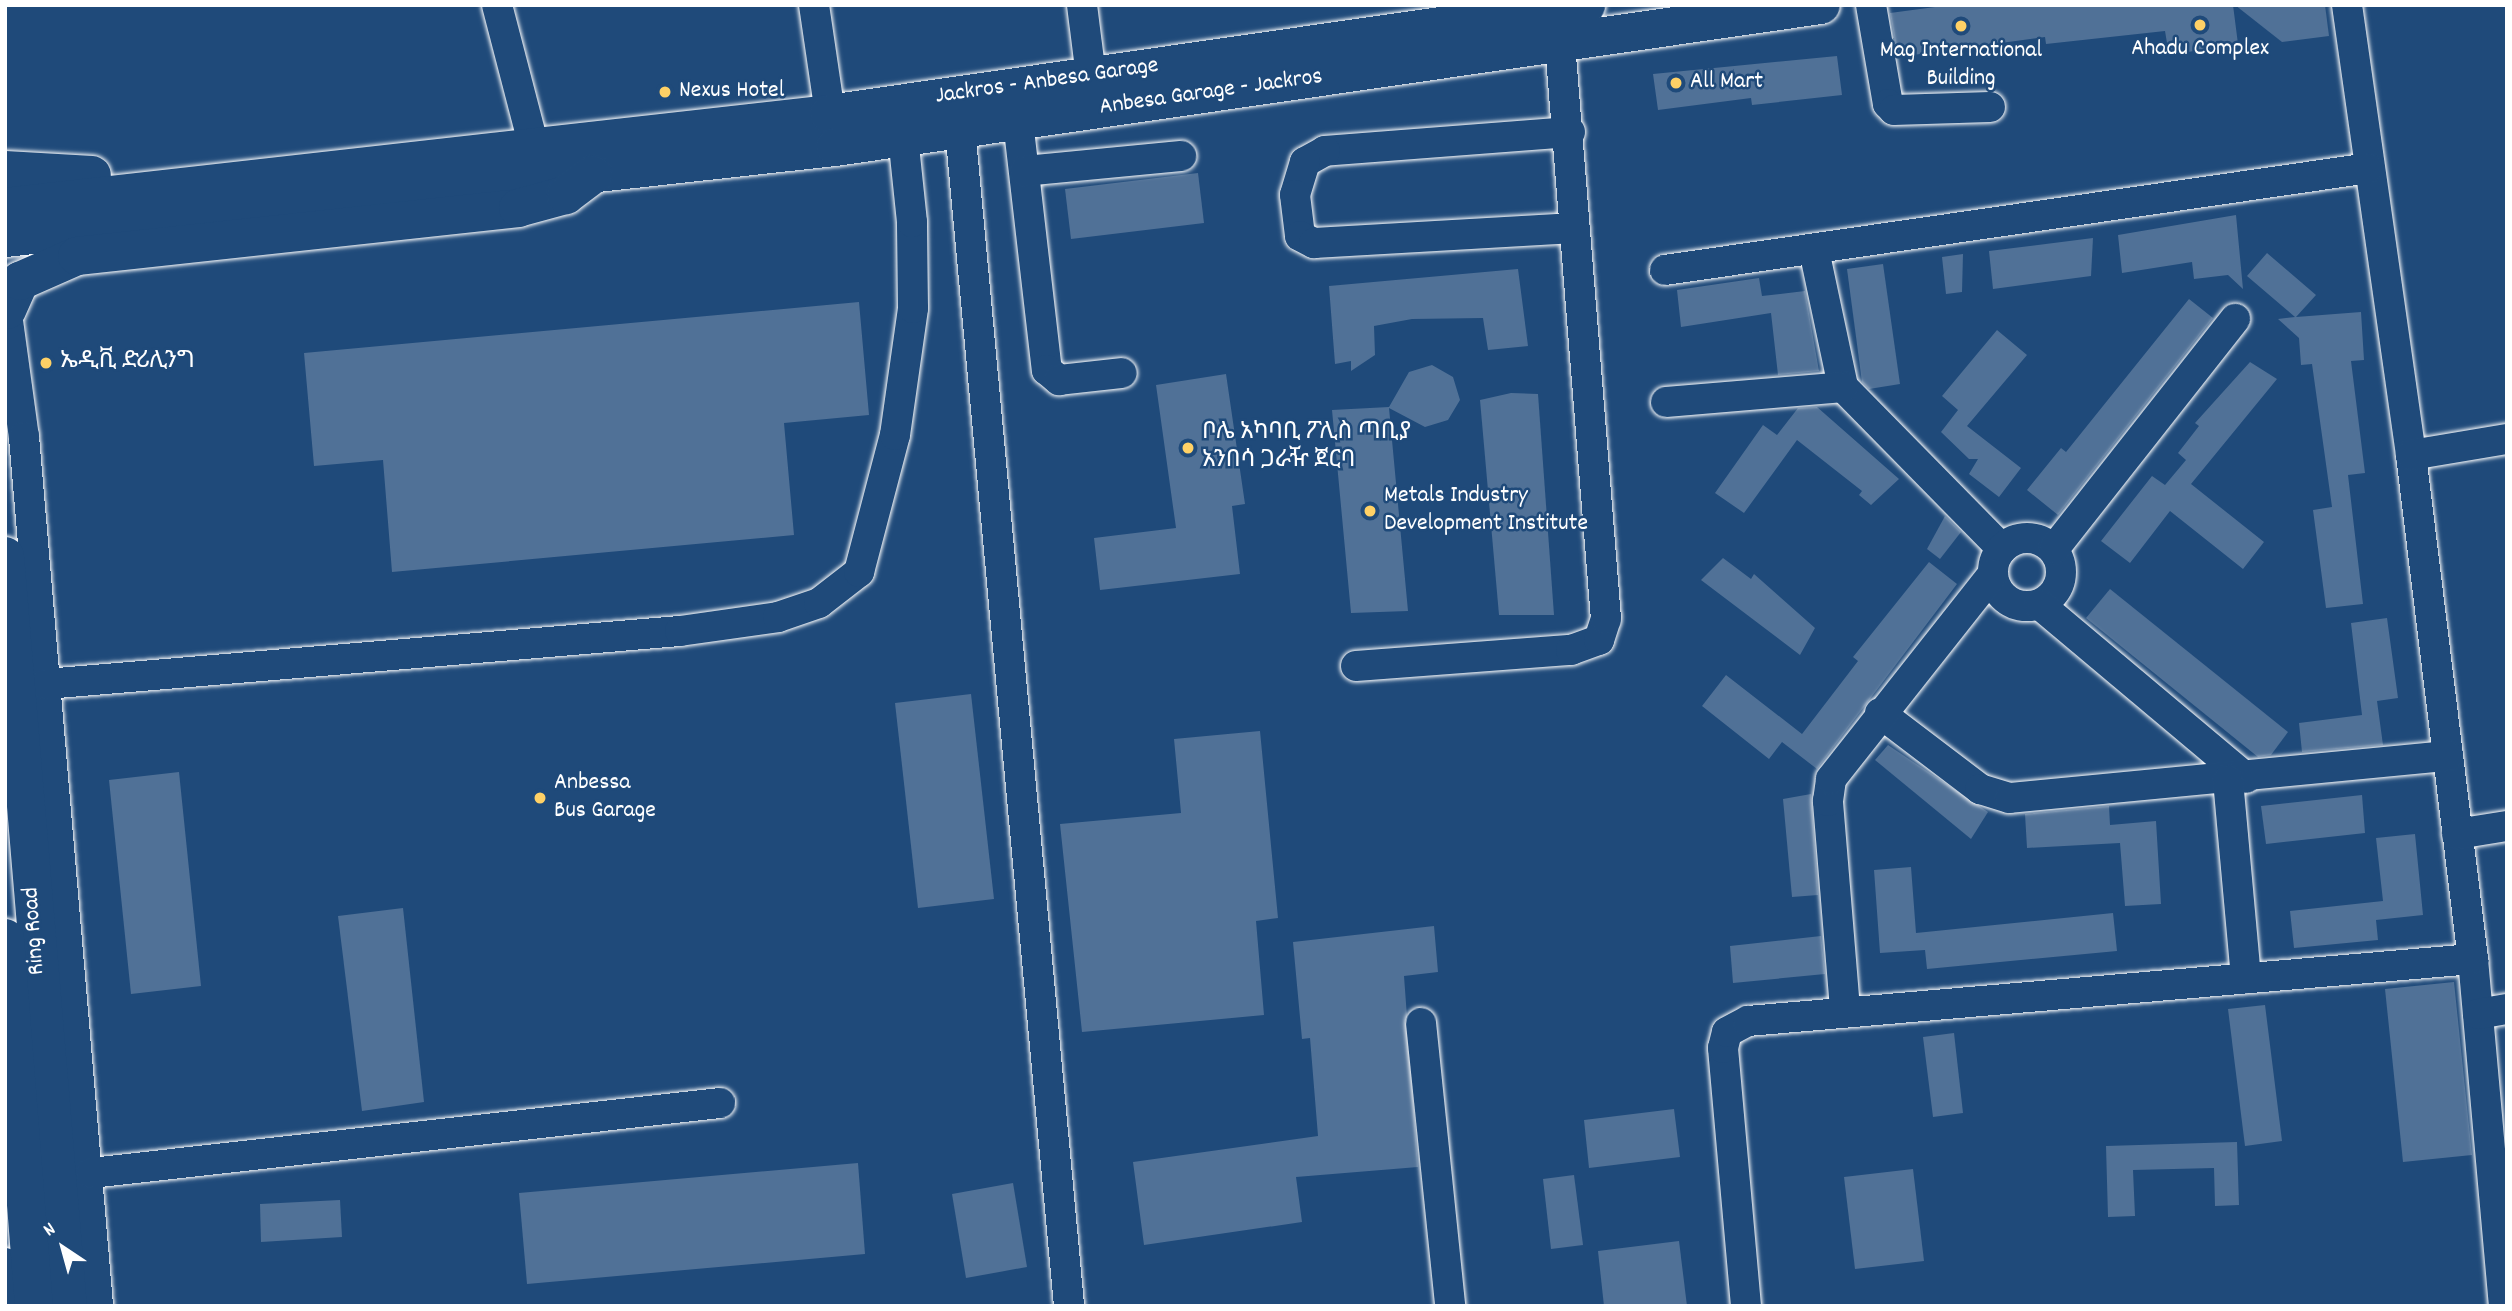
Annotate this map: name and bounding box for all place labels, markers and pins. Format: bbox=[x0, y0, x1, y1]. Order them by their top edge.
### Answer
marker: Ahadu Complex bbox=[2192, 17, 2208, 33]
marker: Mag International Building bbox=[1953, 18, 1969, 34]
place label: Ahadu Complex bbox=[2131, 36, 2269, 64]
place label: Mag International Building bbox=[1880, 38, 2042, 94]
place label: All Mart bbox=[1690, 69, 1763, 97]
marker: All Mart bbox=[1668, 75, 1684, 91]
place label: Nexus Hotel bbox=[679, 78, 784, 106]
marker: Nexus Hotel bbox=[657, 84, 673, 100]
place label: ኤዲቪ ድሪሊንግ bbox=[60, 349, 195, 377]
marker: ኤዲቪ ድሪሊንግ bbox=[38, 355, 54, 371]
place label: ቦሌ አካባቢ ፖሊስ ጣቢያ አንበሳ ጋራዥ ጀርባ bbox=[1202, 420, 1411, 476]
marker: ቦሌ አካባቢ ፖሊስ ጣቢያ አንበሳ ጋራዥ ጀርባ bbox=[1180, 440, 1196, 456]
place label: Metals Industry Development Institute bbox=[1384, 483, 1588, 539]
marker: Metals Industry Development Institute bbox=[1362, 503, 1378, 519]
place label: Anbessa Bus Garage bbox=[554, 770, 656, 826]
marker: Anbessa Bus Garage bbox=[532, 790, 548, 806]

